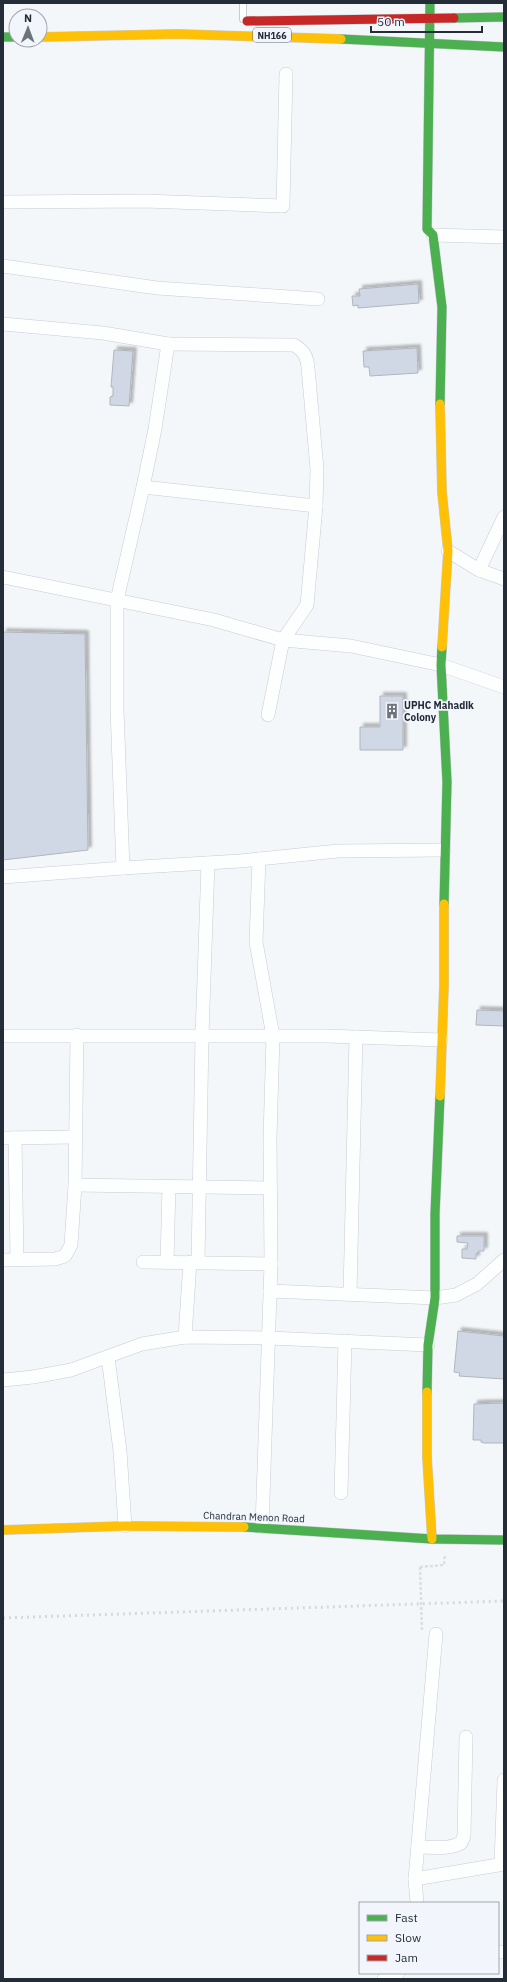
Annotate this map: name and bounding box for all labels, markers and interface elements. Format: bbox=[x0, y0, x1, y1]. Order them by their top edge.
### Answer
north arrow bbox=[8, 8, 48, 48]
scale bar bbox=[371, 8, 482, 34]
text: N bbox=[24, 11, 32, 25]
text: 50 m bbox=[377, 14, 405, 29]
road number: NH166 bbox=[253, 28, 291, 42]
place label: UPHC Mahadik Colony bbox=[404, 699, 474, 724]
building icon: UPHC Mahadik Colony bbox=[383, 702, 401, 720]
street label: Chandran Menon Road bbox=[203, 1509, 305, 1525]
legend bbox=[359, 1902, 499, 1974]
text: Fast bbox=[395, 1910, 418, 1925]
text: Slow bbox=[395, 1930, 421, 1945]
text: Jam bbox=[395, 1950, 418, 1965]

